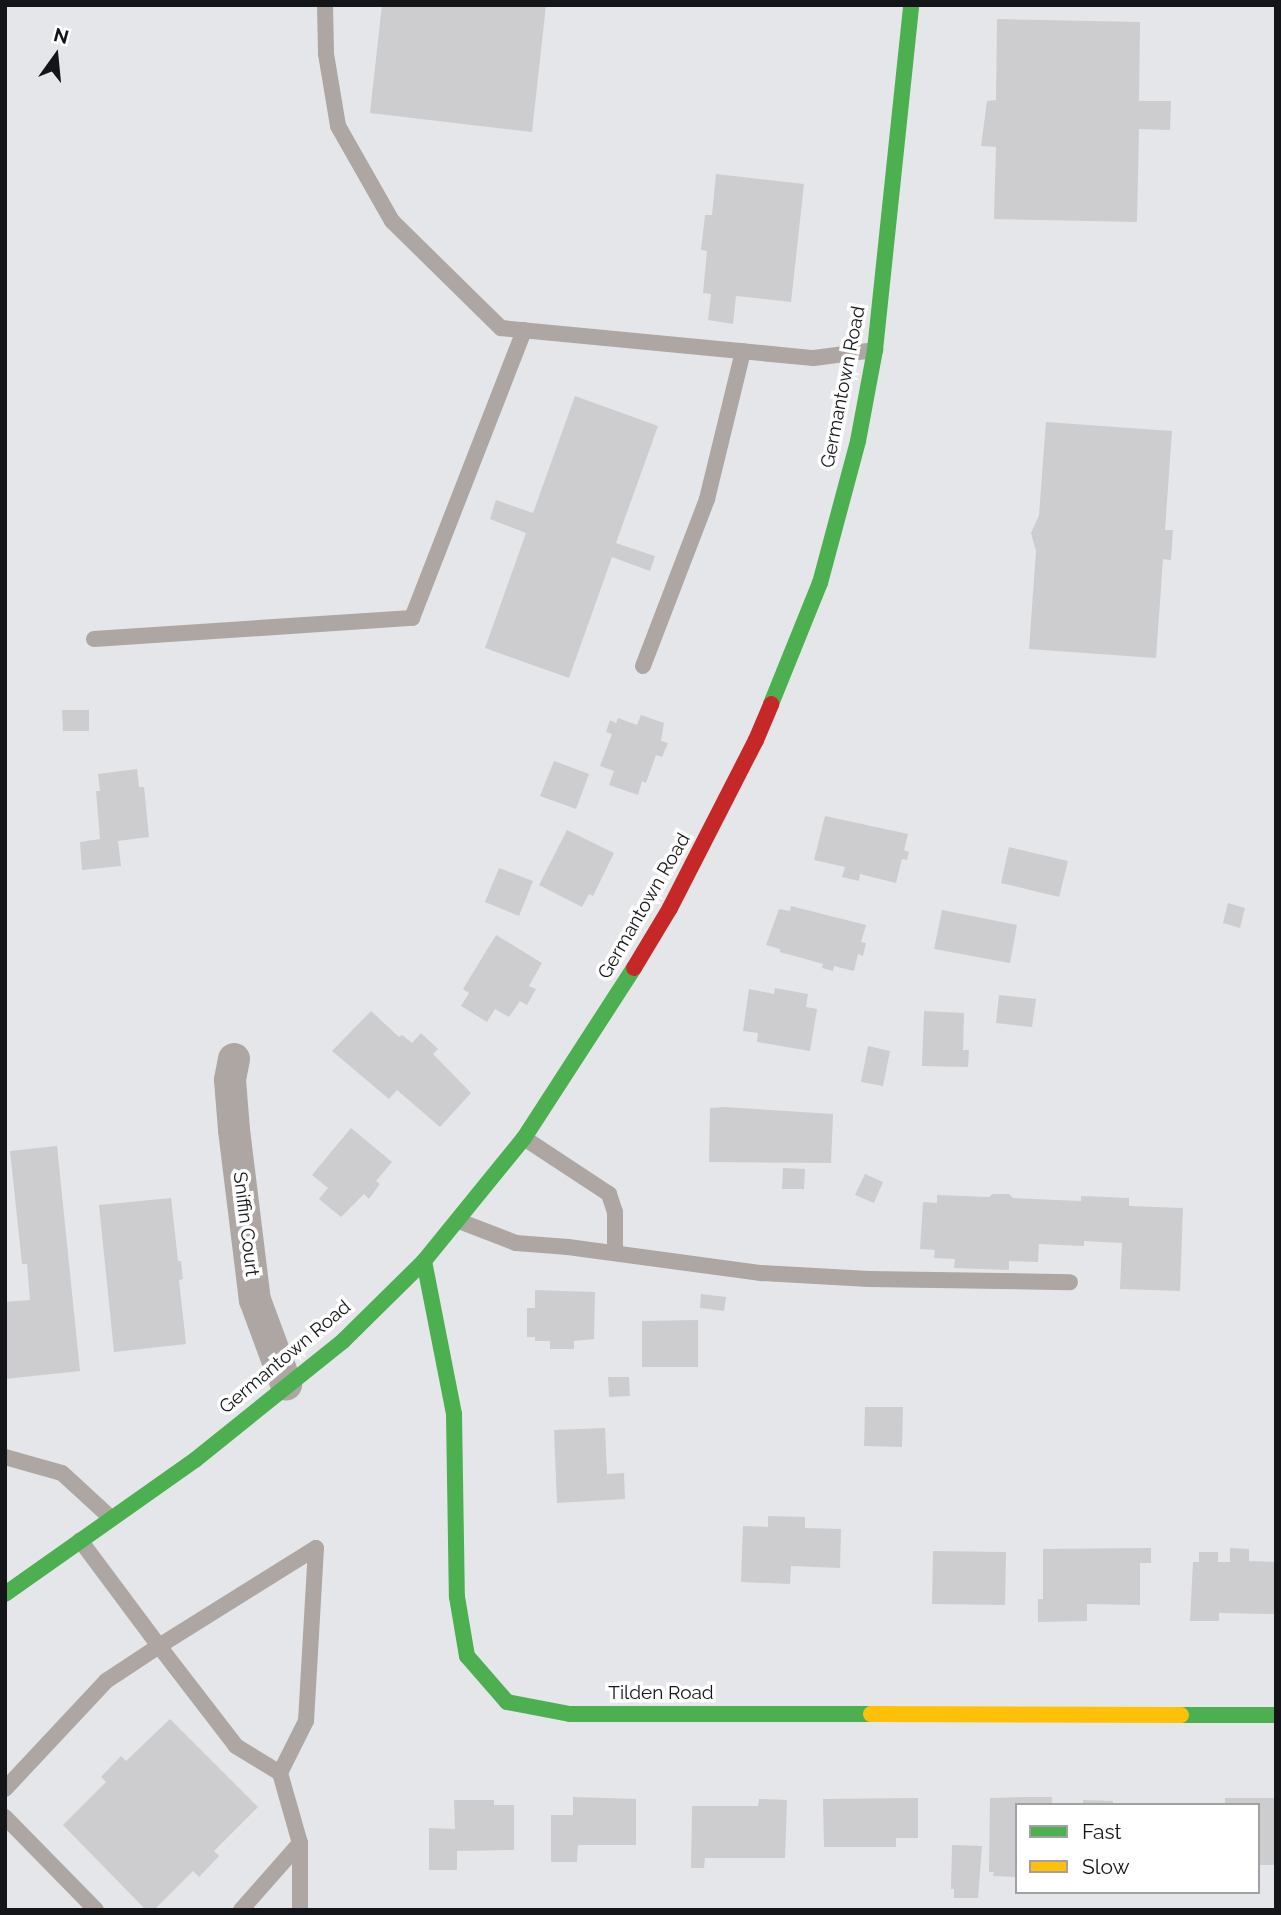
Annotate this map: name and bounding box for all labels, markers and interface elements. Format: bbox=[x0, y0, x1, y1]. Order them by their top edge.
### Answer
north arrow bbox=[21, 21, 91, 91]
text: N bbox=[52, 23, 71, 48]
street label: Germantown Road bbox=[816, 304, 870, 470]
street label: Germantown Road bbox=[593, 829, 695, 983]
street label: Sniffin Court bbox=[228, 1170, 264, 1278]
street label: Germantown Road bbox=[215, 1295, 355, 1419]
street label: Tilden Road bbox=[608, 1682, 714, 1704]
legend bbox=[1015, 1803, 1260, 1894]
text: Fast bbox=[1082, 1819, 1122, 1844]
text: Slow bbox=[1082, 1854, 1130, 1879]

